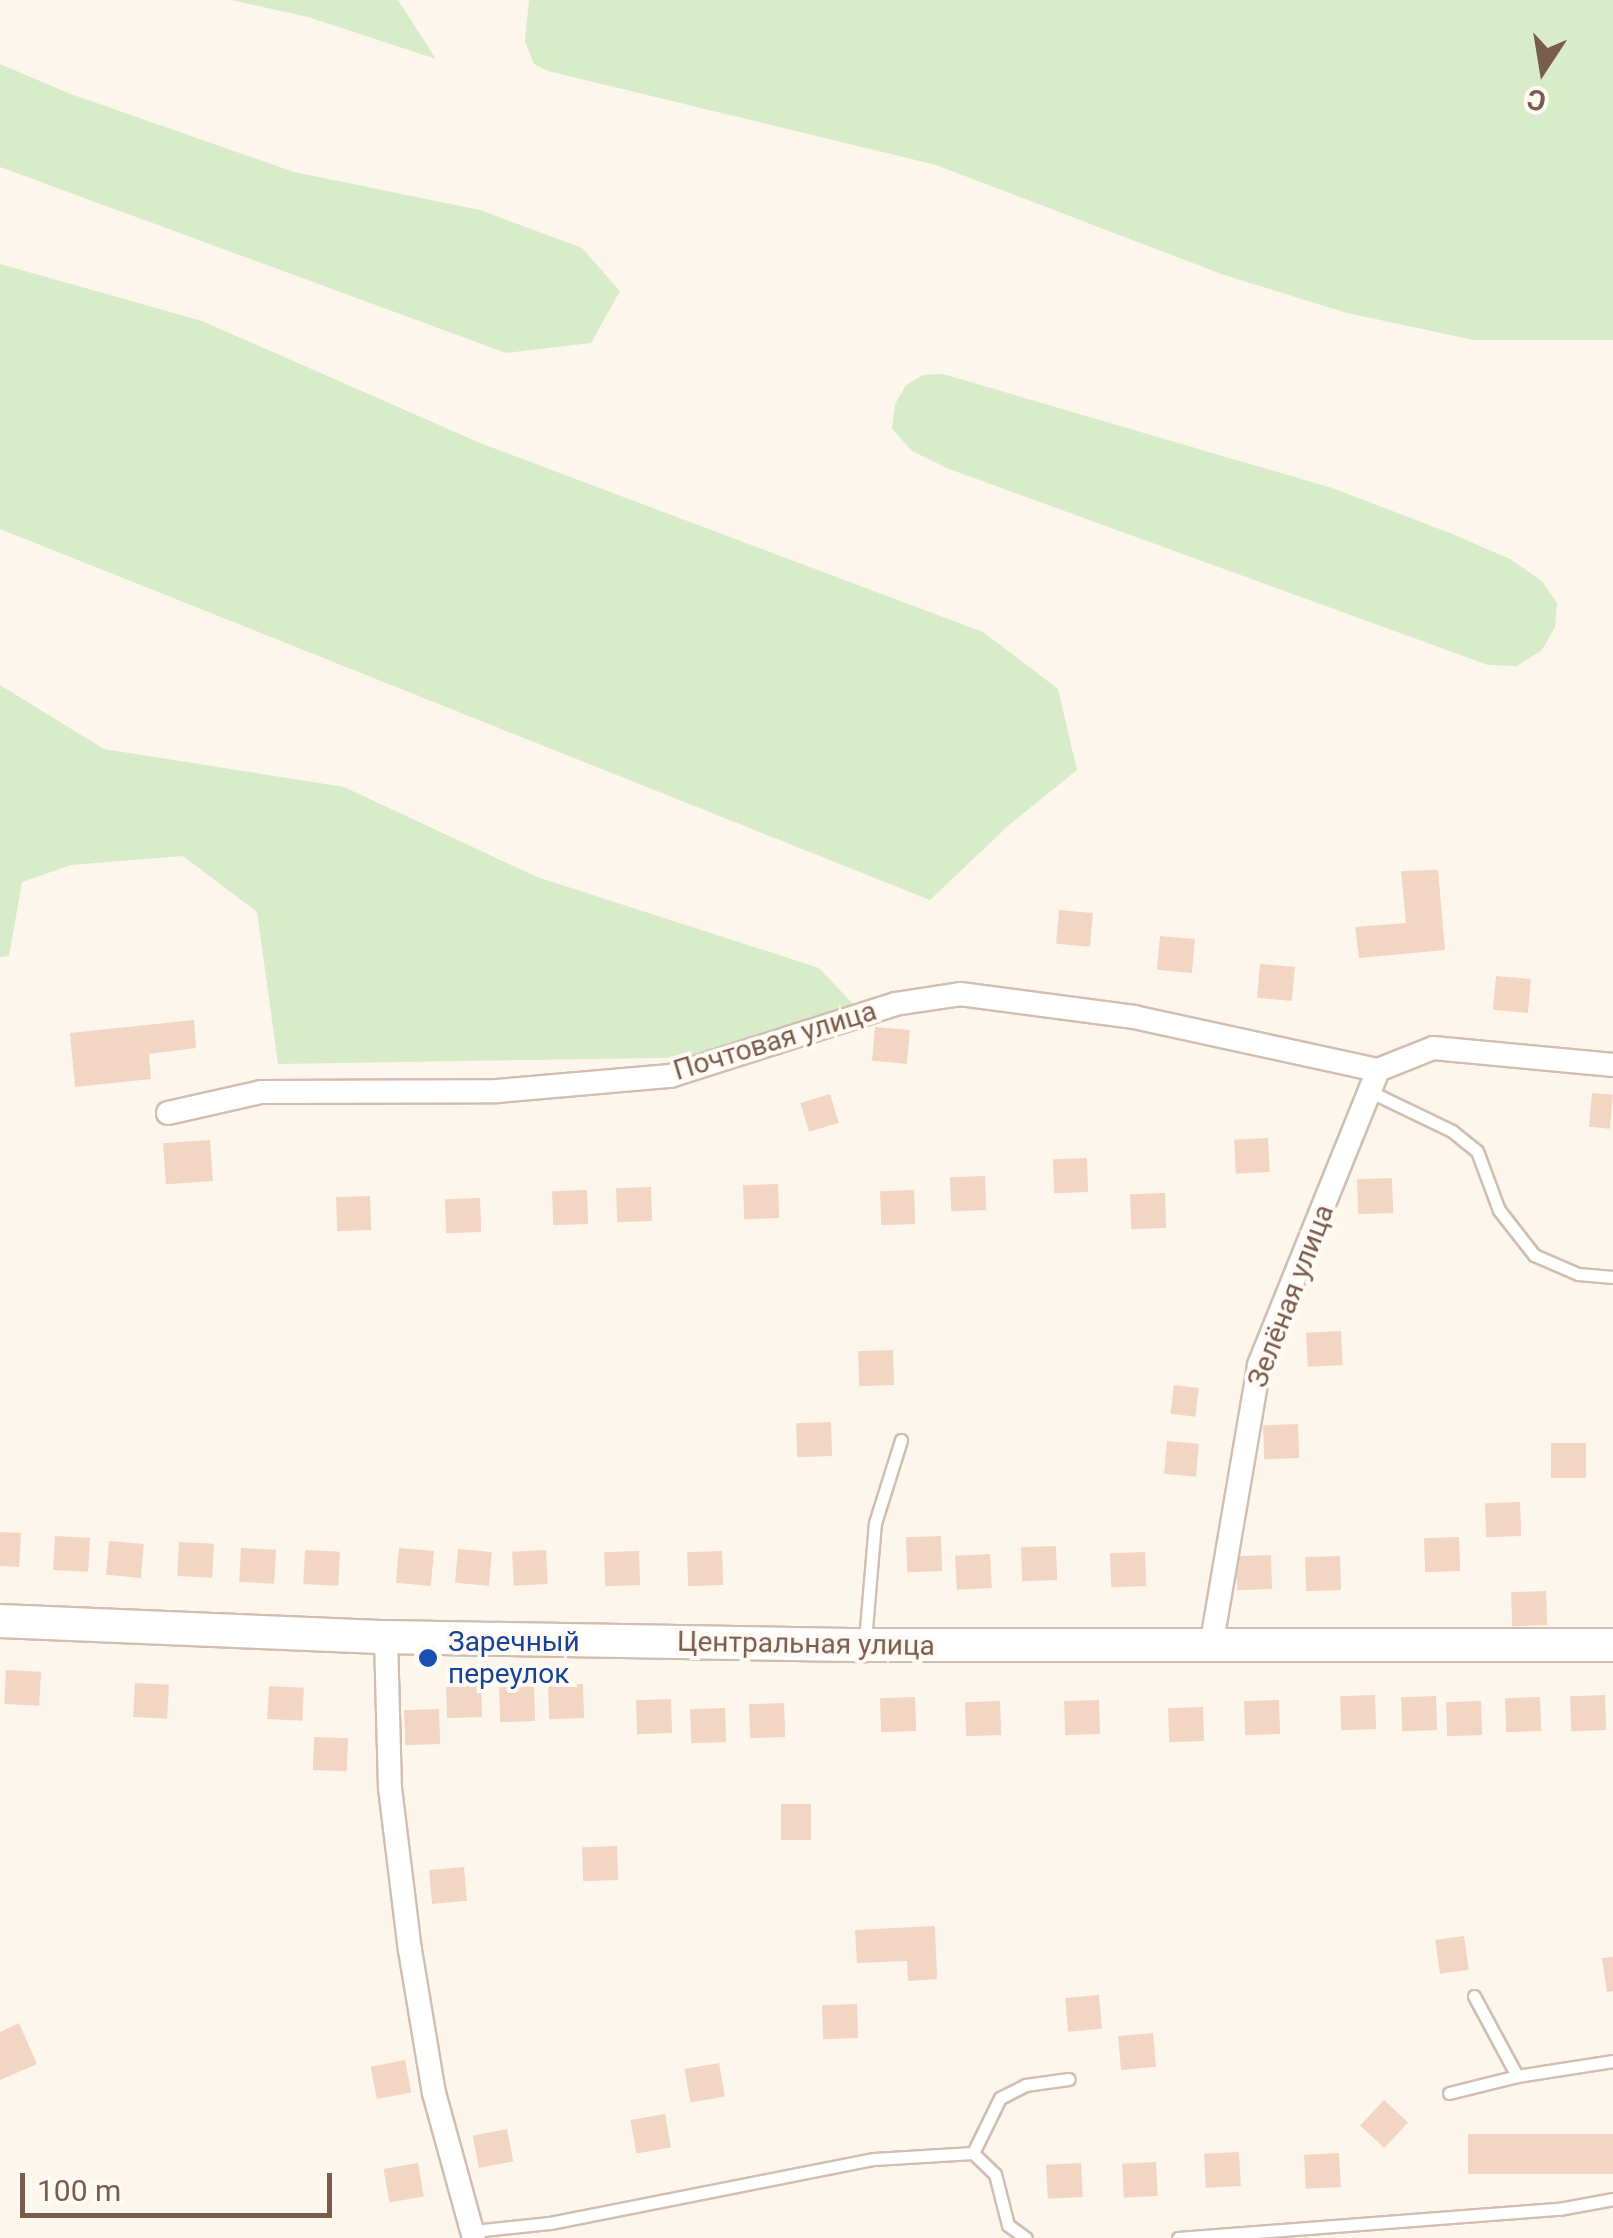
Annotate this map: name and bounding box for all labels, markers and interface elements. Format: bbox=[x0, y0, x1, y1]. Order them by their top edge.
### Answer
north arrow bbox=[1493, 20, 1593, 120]
text: С bbox=[1524, 82, 1549, 118]
street label: Почтовая улица bbox=[669, 994, 881, 1088]
street label: Зелёная улица bbox=[1241, 1200, 1341, 1392]
place label: Заречный переулок bbox=[448, 1625, 580, 1691]
street label: Центральная улица bbox=[677, 1625, 935, 1663]
marker: Заречный переулок bbox=[417, 1647, 439, 1669]
scale bar bbox=[25, 2153, 338, 2215]
text: 100 m bbox=[37, 2173, 121, 2208]

